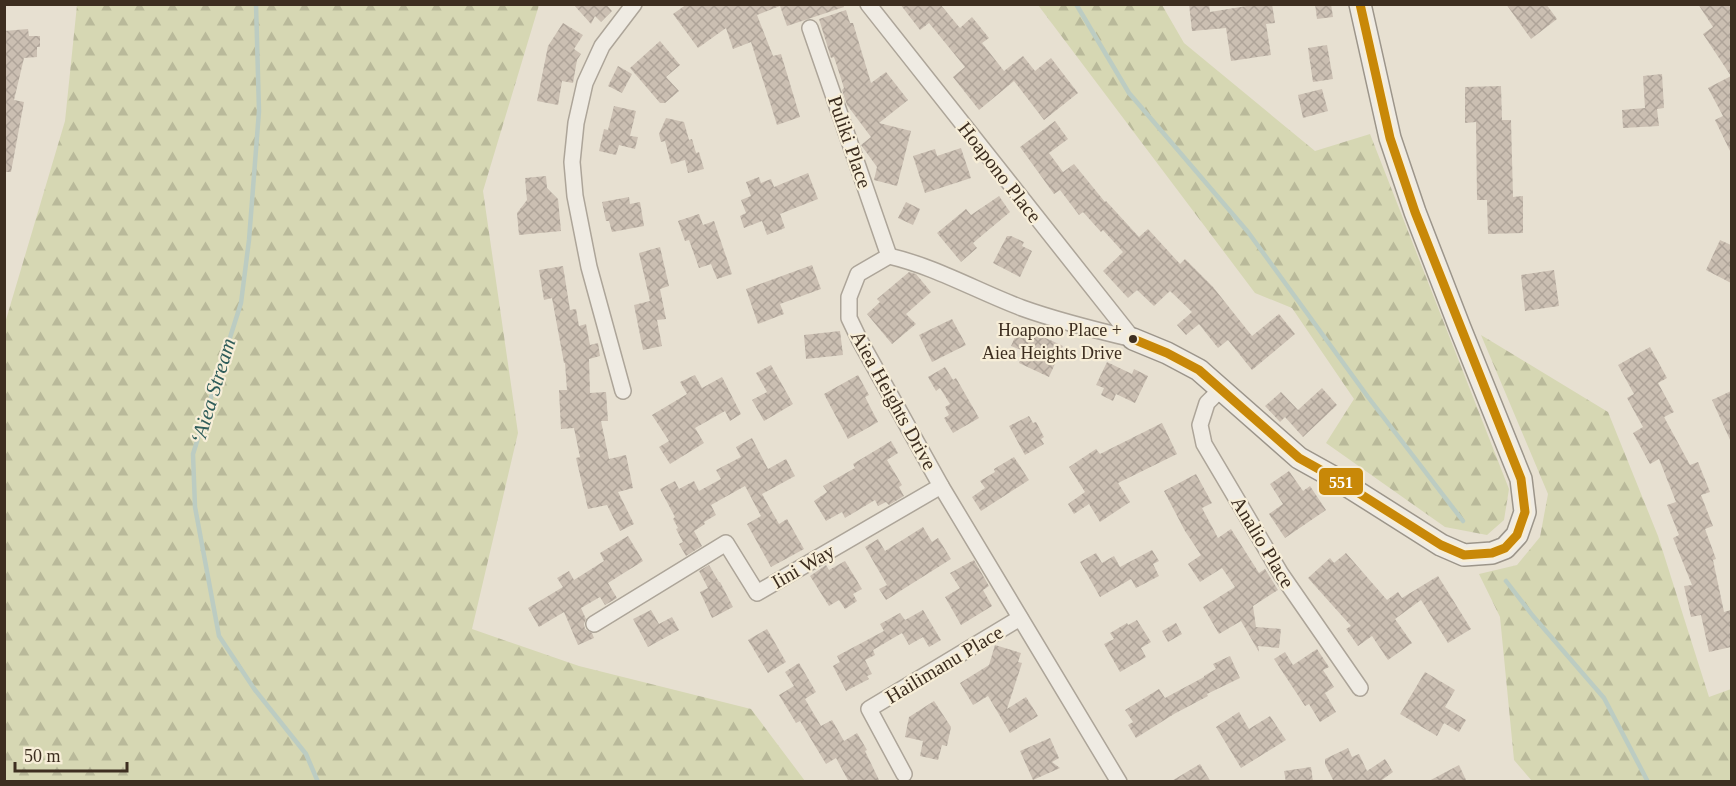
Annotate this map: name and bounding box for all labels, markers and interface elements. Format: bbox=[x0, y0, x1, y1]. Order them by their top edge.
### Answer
street label: Puliki Place bbox=[824, 93, 876, 191]
street label: Hoapono Place bbox=[953, 117, 1046, 227]
place label: Hoapono Place + Aiea Heights Drive bbox=[982, 320, 1122, 363]
street label: Aiea Heights Drive bbox=[846, 327, 941, 474]
marker: Hoapono Place + Aiea Heights Drive bbox=[1127, 333, 1139, 345]
water label: ʻAiea Stream bbox=[186, 335, 240, 447]
line badge: 551 bbox=[1318, 467, 1364, 496]
text: 551 bbox=[1329, 474, 1353, 491]
street label: Analio Place bbox=[1227, 492, 1299, 592]
street label: Iini Way bbox=[768, 539, 839, 594]
street label: Hailimanu Place bbox=[881, 620, 1007, 708]
scale bar bbox=[15, 735, 128, 773]
text: 50 m bbox=[24, 746, 61, 766]

